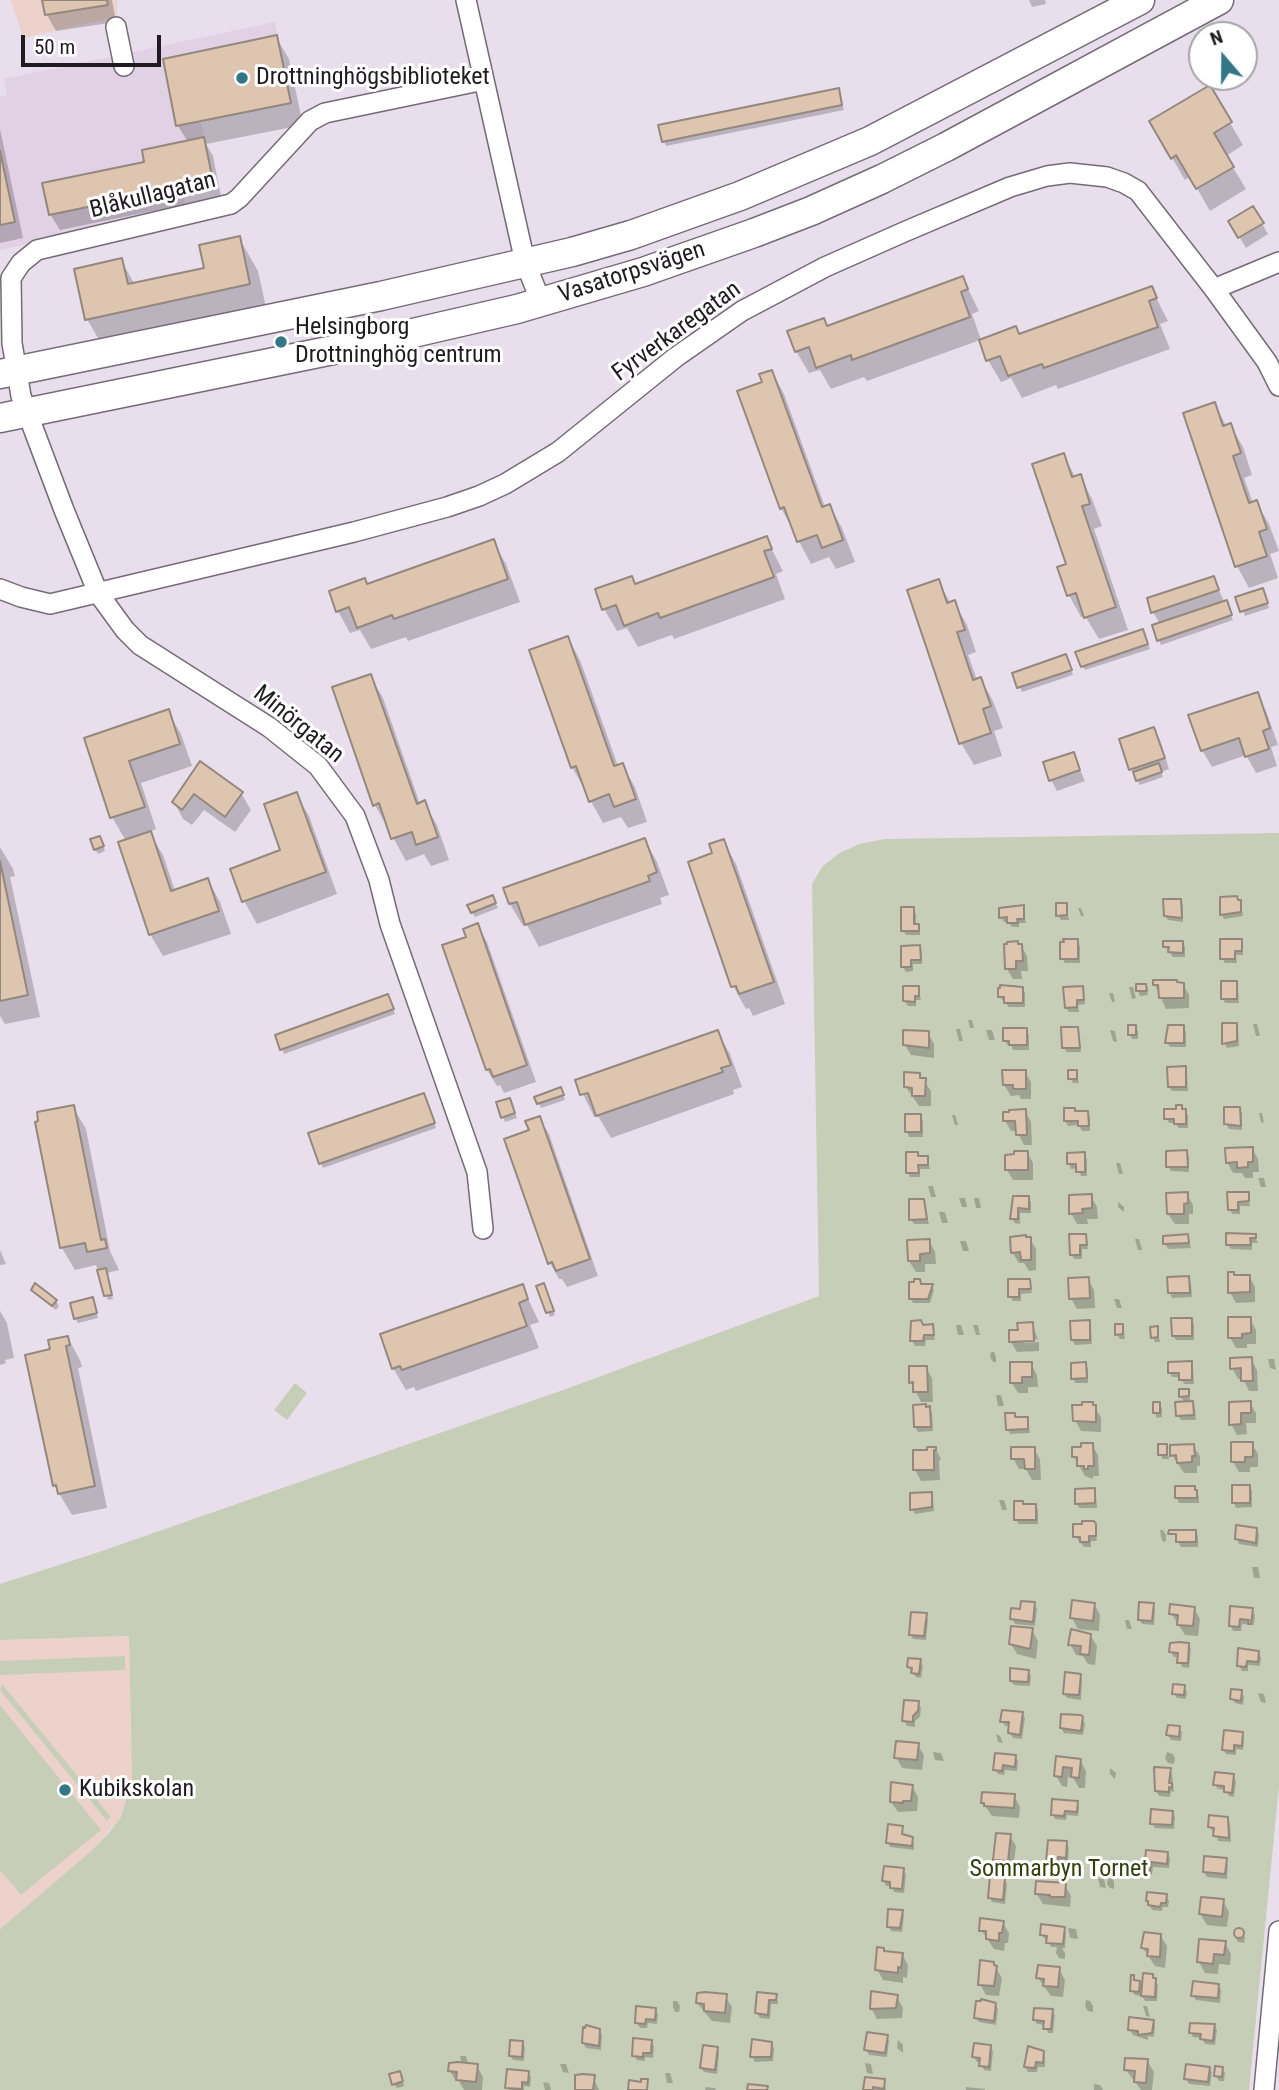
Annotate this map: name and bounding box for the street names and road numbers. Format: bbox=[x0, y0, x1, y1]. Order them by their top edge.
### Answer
street label: Blåkullagatan bbox=[87, 166, 219, 226]
street label: Vasatorpsvägen bbox=[555, 236, 709, 310]
street label: Fyrverkaregatan bbox=[607, 276, 747, 388]
street label: Minörgatan bbox=[247, 680, 349, 770]

